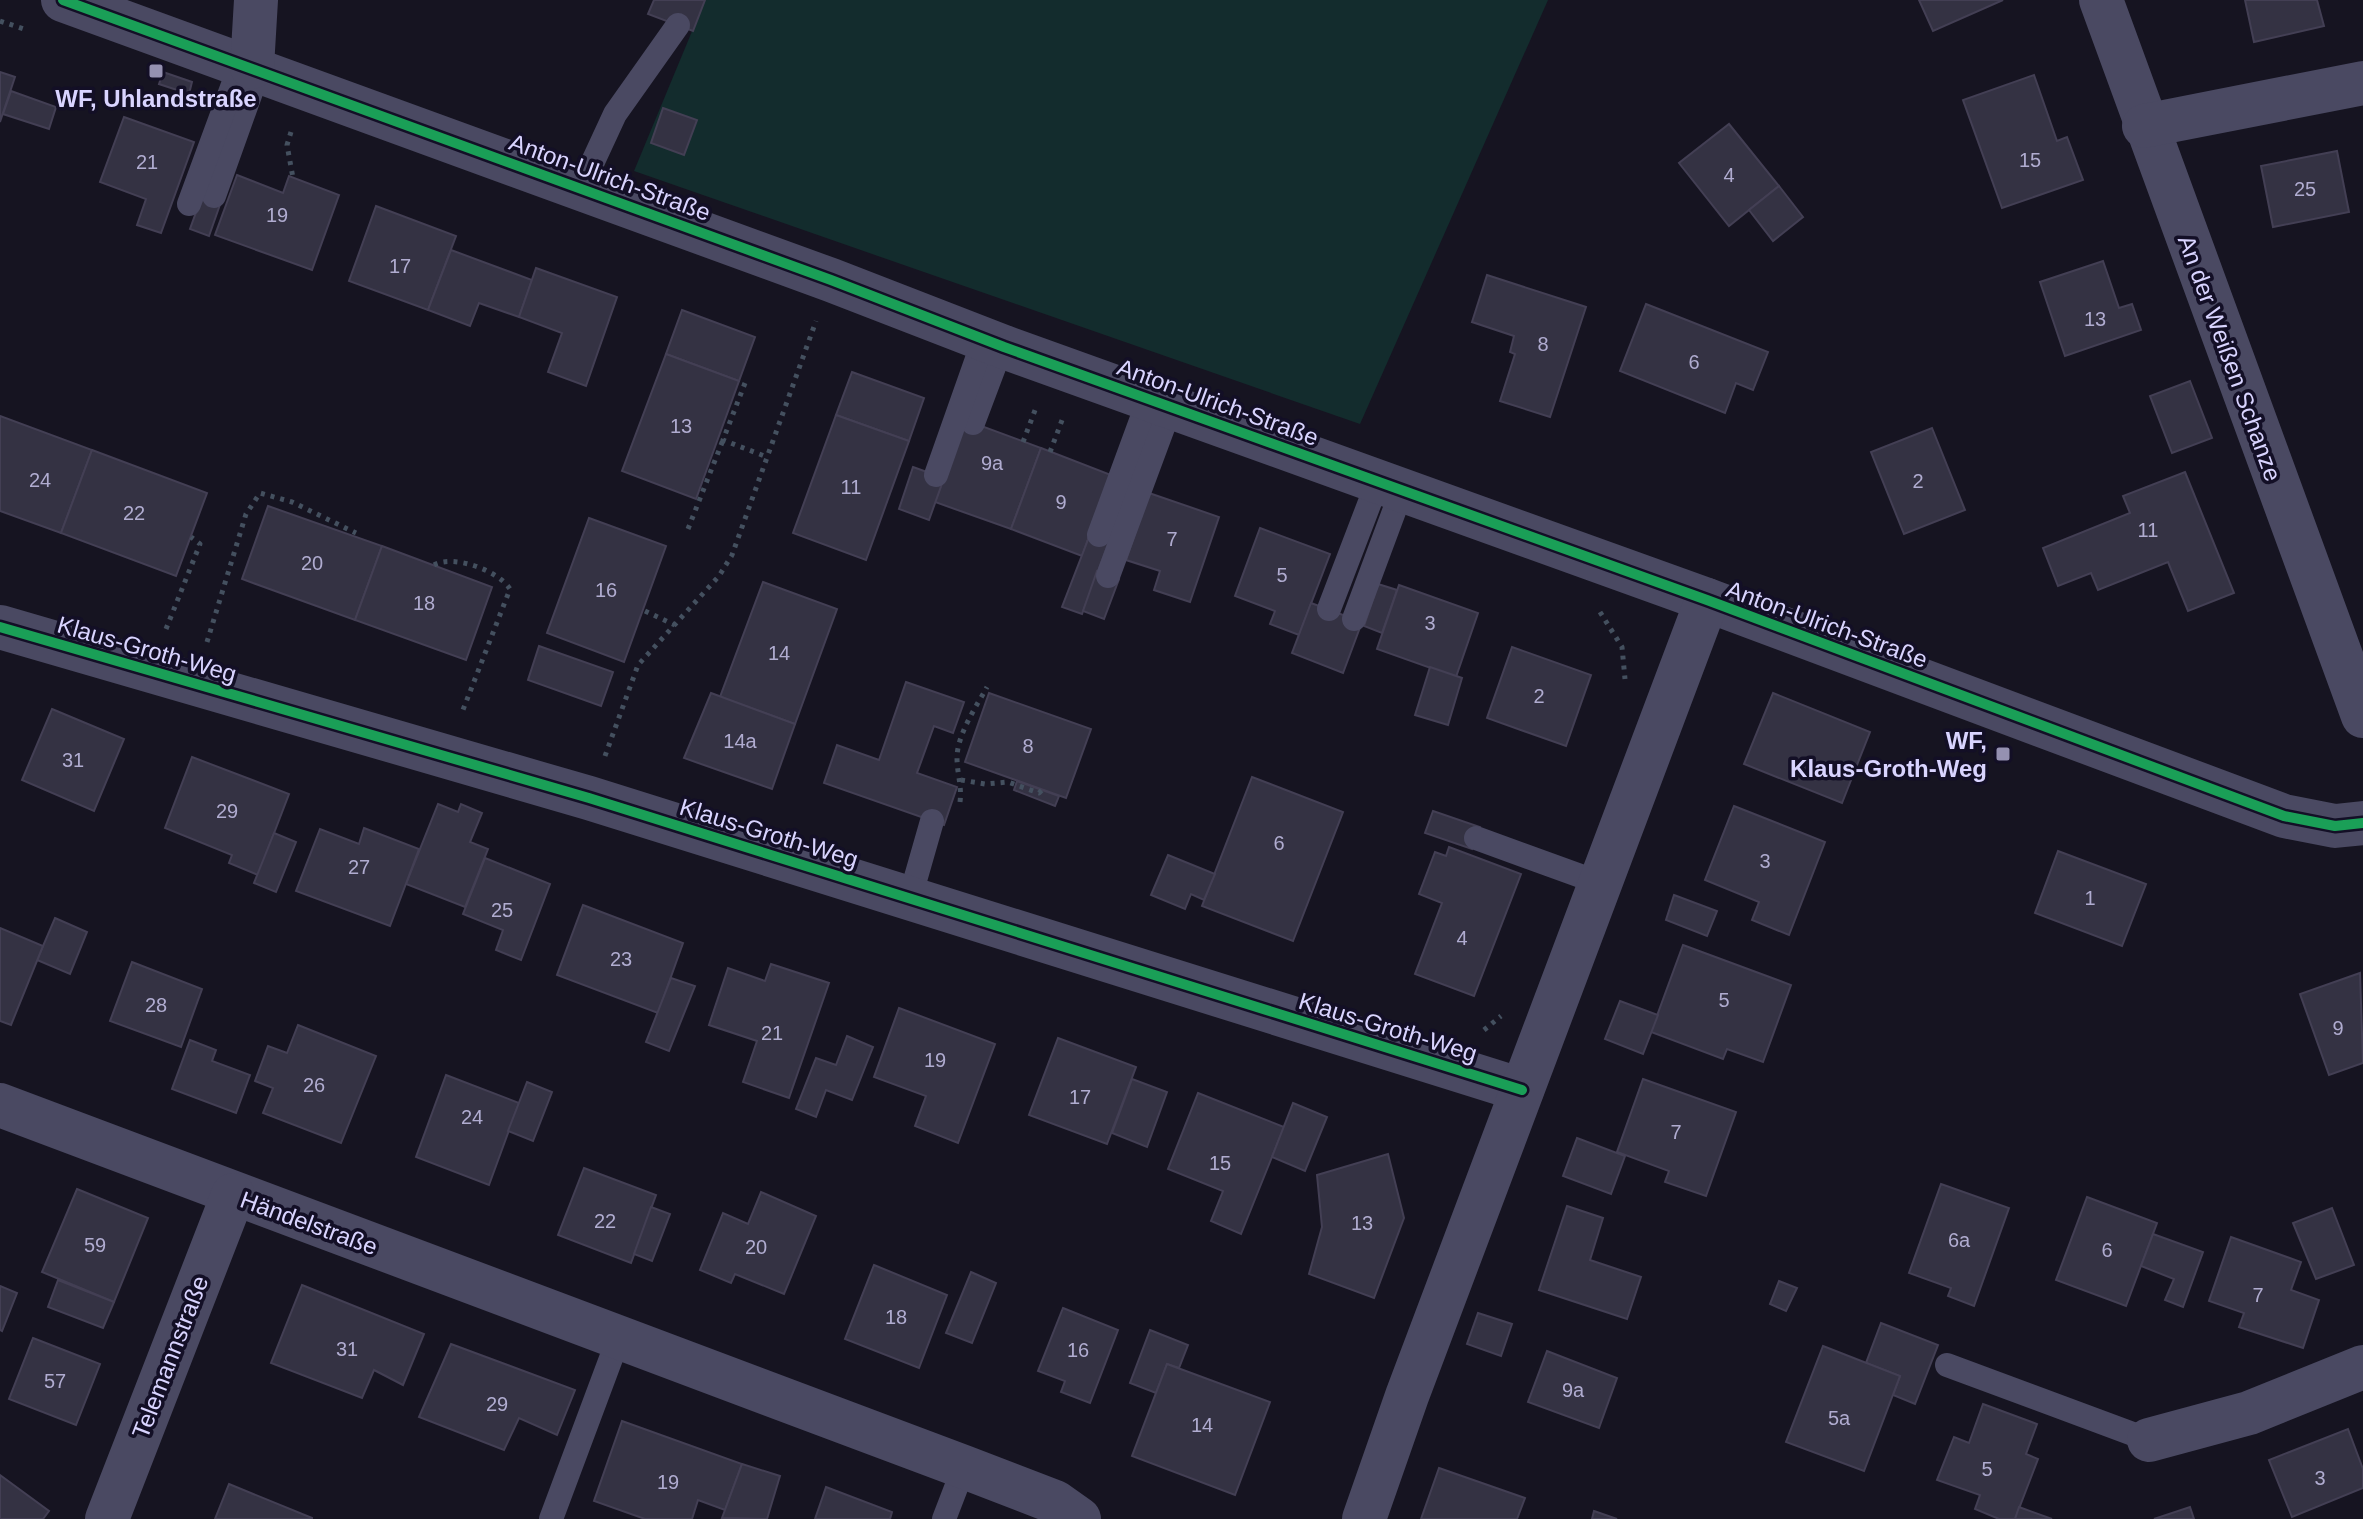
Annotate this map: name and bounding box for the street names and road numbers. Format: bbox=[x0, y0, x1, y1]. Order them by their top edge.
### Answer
street label: Anton-Ulrich-Straße bbox=[506, 128, 714, 226]
street label: An der Weißen Schanze bbox=[2173, 231, 2287, 485]
street label: Anton-Ulrich-Straße bbox=[1114, 353, 1322, 451]
street label: Anton-Ulrich-Straße bbox=[1723, 575, 1931, 673]
street label: Klaus-Groth-Weg bbox=[54, 611, 240, 687]
street label: Klaus-Groth-Weg bbox=[677, 793, 861, 873]
street label: Klaus-Groth-Weg bbox=[1296, 987, 1480, 1067]
street label: Händelstraße bbox=[237, 1186, 381, 1260]
street label: Telemannstraße bbox=[127, 1272, 213, 1442]

